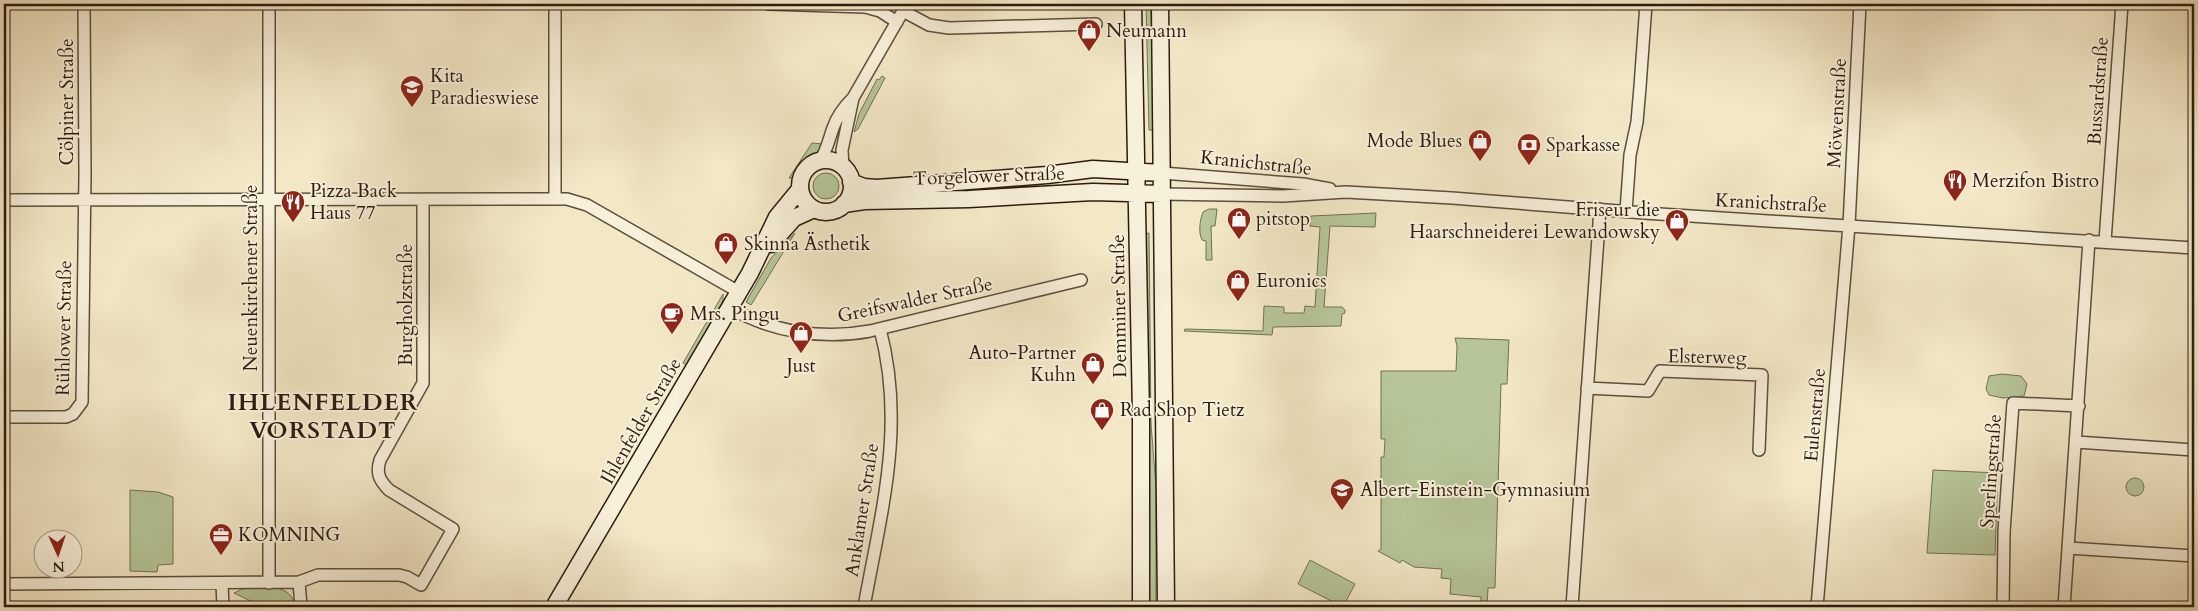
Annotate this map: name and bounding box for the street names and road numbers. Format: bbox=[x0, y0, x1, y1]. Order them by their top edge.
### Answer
street label: Bussardstraße bbox=[2081, 36, 2115, 146]
street label: Cölpiner Straße bbox=[54, 38, 80, 166]
street label: Möwenstraße bbox=[1821, 57, 1853, 169]
street label: Kranichstraße bbox=[1199, 144, 1313, 182]
street label: Torgelower Straße bbox=[913, 160, 1065, 192]
street label: Neuenkirchener Straße bbox=[238, 185, 264, 371]
street label: Kranichstraße bbox=[1714, 187, 1828, 219]
street label: Demminer Straße bbox=[1105, 234, 1133, 378]
street label: Burgholzstraße bbox=[393, 244, 419, 366]
street label: Rühlower Straße bbox=[50, 260, 78, 396]
street label: Greifswalder Straße bbox=[835, 271, 995, 329]
street label: Elsterweg bbox=[1667, 343, 1747, 371]
street label: Ihlenfelder Straße bbox=[594, 353, 688, 489]
street label: Eulenstraße bbox=[1798, 367, 1832, 463]
street label: Sperlingstraße bbox=[1974, 413, 2008, 529]
street label: Anklamer Straße bbox=[839, 441, 885, 579]

